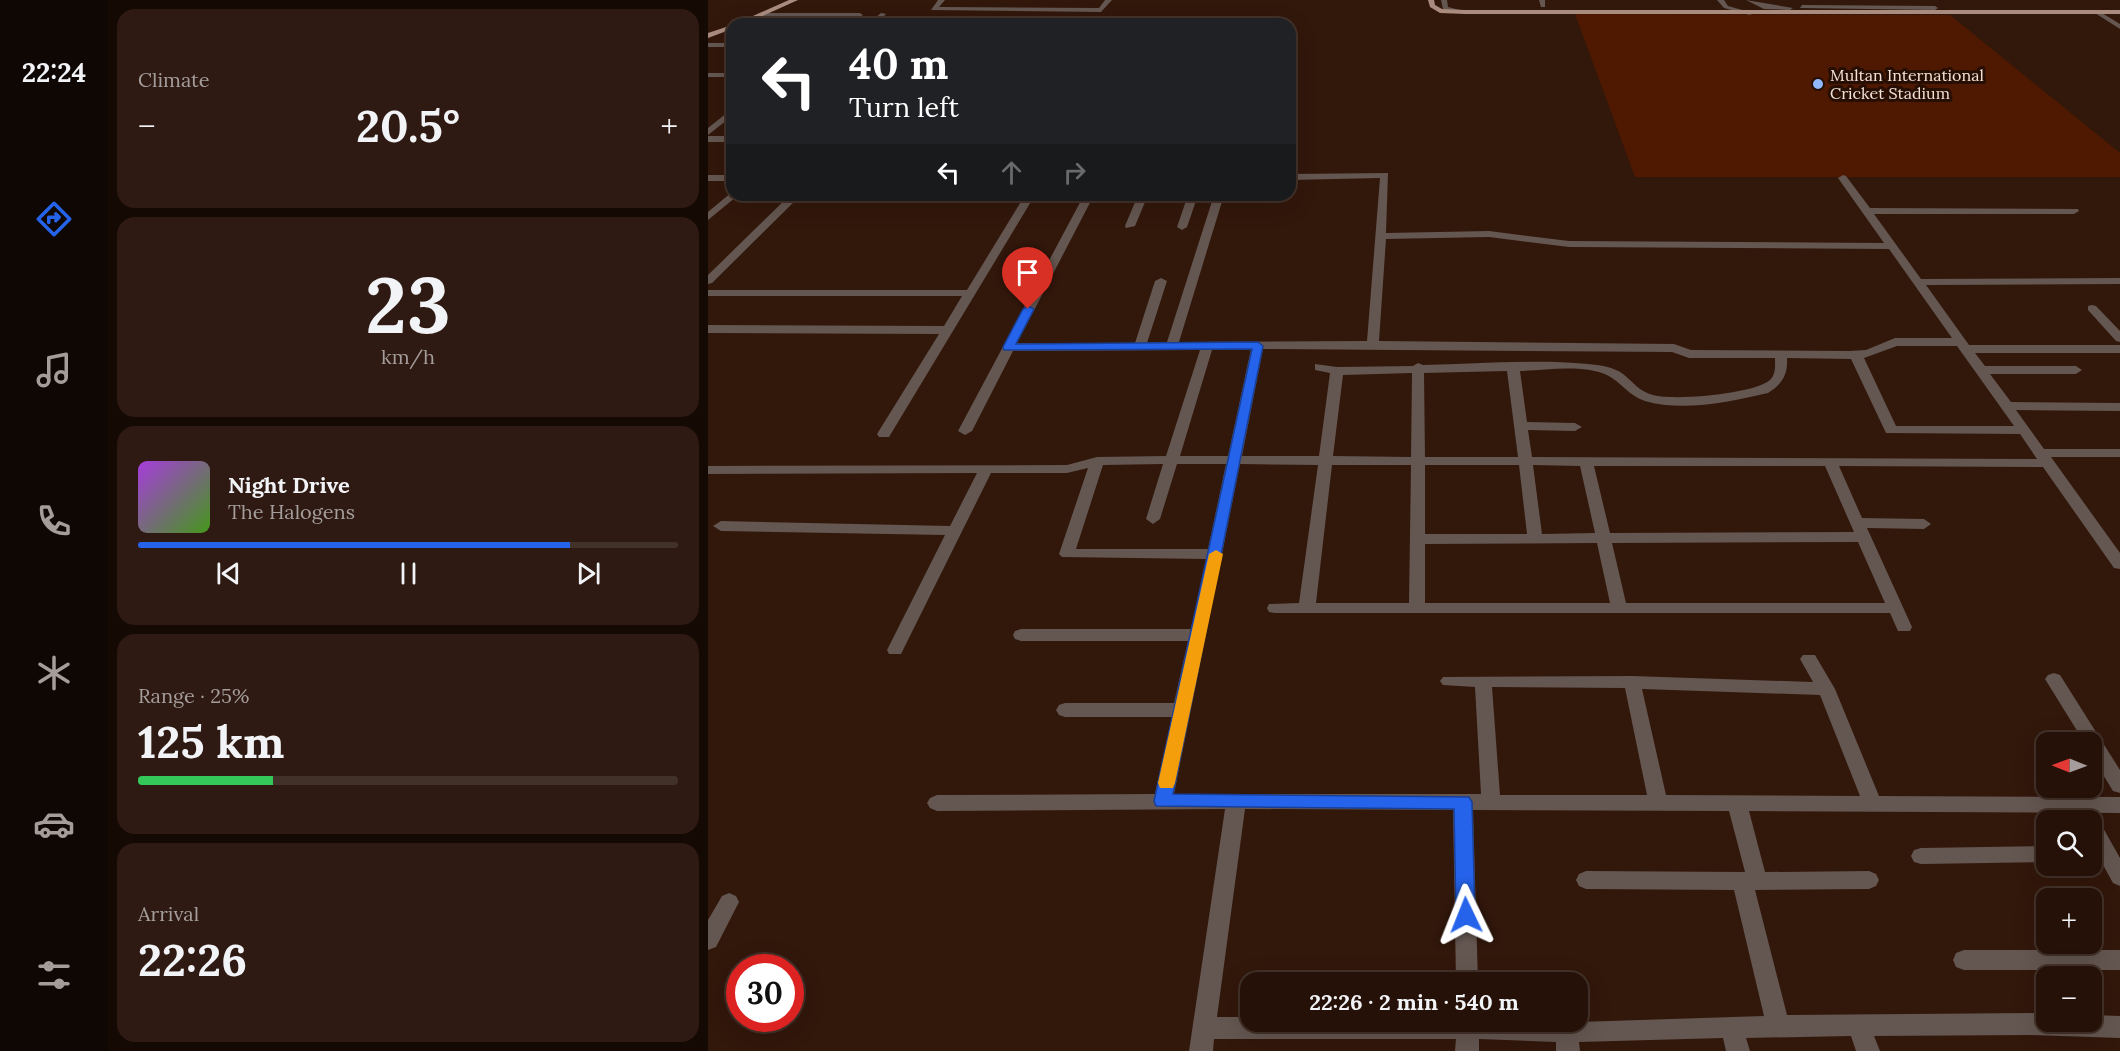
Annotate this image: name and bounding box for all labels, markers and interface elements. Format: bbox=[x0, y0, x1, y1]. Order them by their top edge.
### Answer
text: 40 m bbox=[849, 37, 948, 91]
icon: left bbox=[750, 42, 828, 120]
text: 22:24 bbox=[22, 55, 86, 89]
place label: Multan International Cricket Stadium bbox=[1830, 65, 1984, 103]
text: Climate bbox=[138, 67, 210, 92]
marker: Multan International Cricket Stadium bbox=[1811, 77, 1825, 91]
text: Turn left bbox=[849, 90, 959, 124]
text: 20.5° bbox=[356, 97, 460, 154]
text: − bbox=[138, 105, 156, 147]
text: + bbox=[660, 105, 678, 147]
icon: left bbox=[932, 156, 965, 189]
icon: ahead bbox=[995, 156, 1028, 189]
icon: right bbox=[1058, 156, 1091, 189]
icon: directions bbox=[33, 198, 75, 240]
pin bbox=[1002, 247, 1053, 309]
text: 23 bbox=[365, 255, 451, 354]
icon: arrive bbox=[1011, 256, 1044, 289]
text: km/h bbox=[381, 344, 435, 369]
icon: music bbox=[33, 349, 75, 391]
text: Night Drive bbox=[228, 471, 350, 499]
text: The Halogens bbox=[228, 499, 355, 524]
icon: phone bbox=[33, 500, 75, 542]
icon: previous bbox=[212, 557, 245, 590]
icon: pause bbox=[392, 557, 425, 590]
icon: next bbox=[572, 557, 605, 590]
icon: climate bbox=[33, 652, 75, 694]
text: Range · 25% bbox=[138, 683, 249, 708]
text: 125 km bbox=[138, 713, 285, 770]
north arrow bbox=[2036, 732, 2102, 798]
map controls bbox=[2036, 732, 2102, 1032]
icon: car bbox=[33, 803, 75, 845]
button: search bbox=[2036, 810, 2102, 876]
position arrow bbox=[1434, 883, 1498, 947]
button: + bbox=[2036, 888, 2102, 954]
text: Arrival bbox=[138, 901, 199, 926]
text: 22:26 bbox=[138, 931, 247, 988]
icon: filters bbox=[33, 954, 75, 996]
speed limit sign: 30 bbox=[726, 954, 804, 1032]
button: − bbox=[2036, 966, 2102, 1032]
text: 22:26 · 2 min · 540 m bbox=[1309, 988, 1519, 1016]

